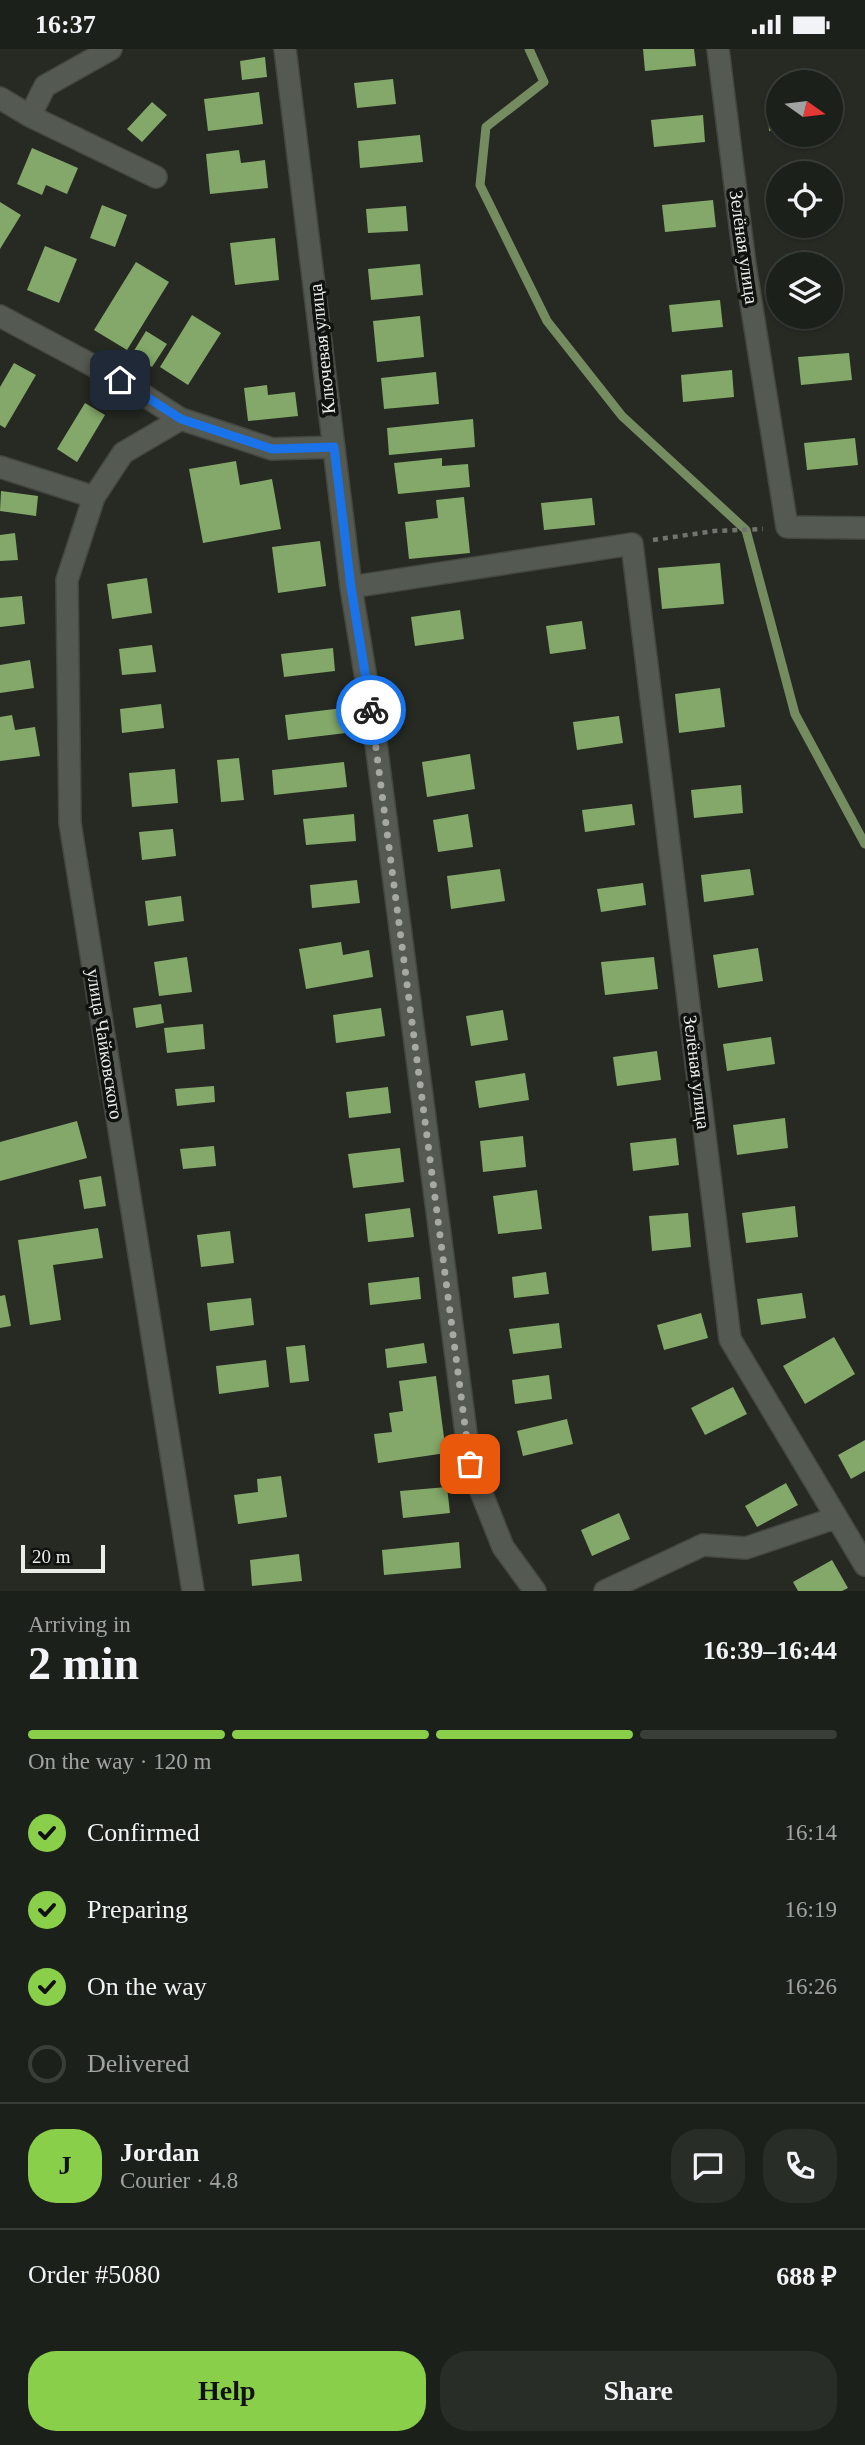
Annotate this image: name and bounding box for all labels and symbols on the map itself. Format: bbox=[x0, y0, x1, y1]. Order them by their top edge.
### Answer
north arrow bbox=[766, 70, 844, 147]
street label: Зелёная улица bbox=[726, 189, 762, 306]
street label: Ключевая улица bbox=[305, 282, 339, 415]
pin bbox=[90, 350, 150, 410]
courier bbox=[336, 675, 406, 745]
street label: улица Чайковского bbox=[83, 967, 127, 1121]
street label: Зелёная улица bbox=[680, 1014, 714, 1131]
pin bbox=[440, 1434, 500, 1494]
scale bar bbox=[21, 1542, 105, 1574]

